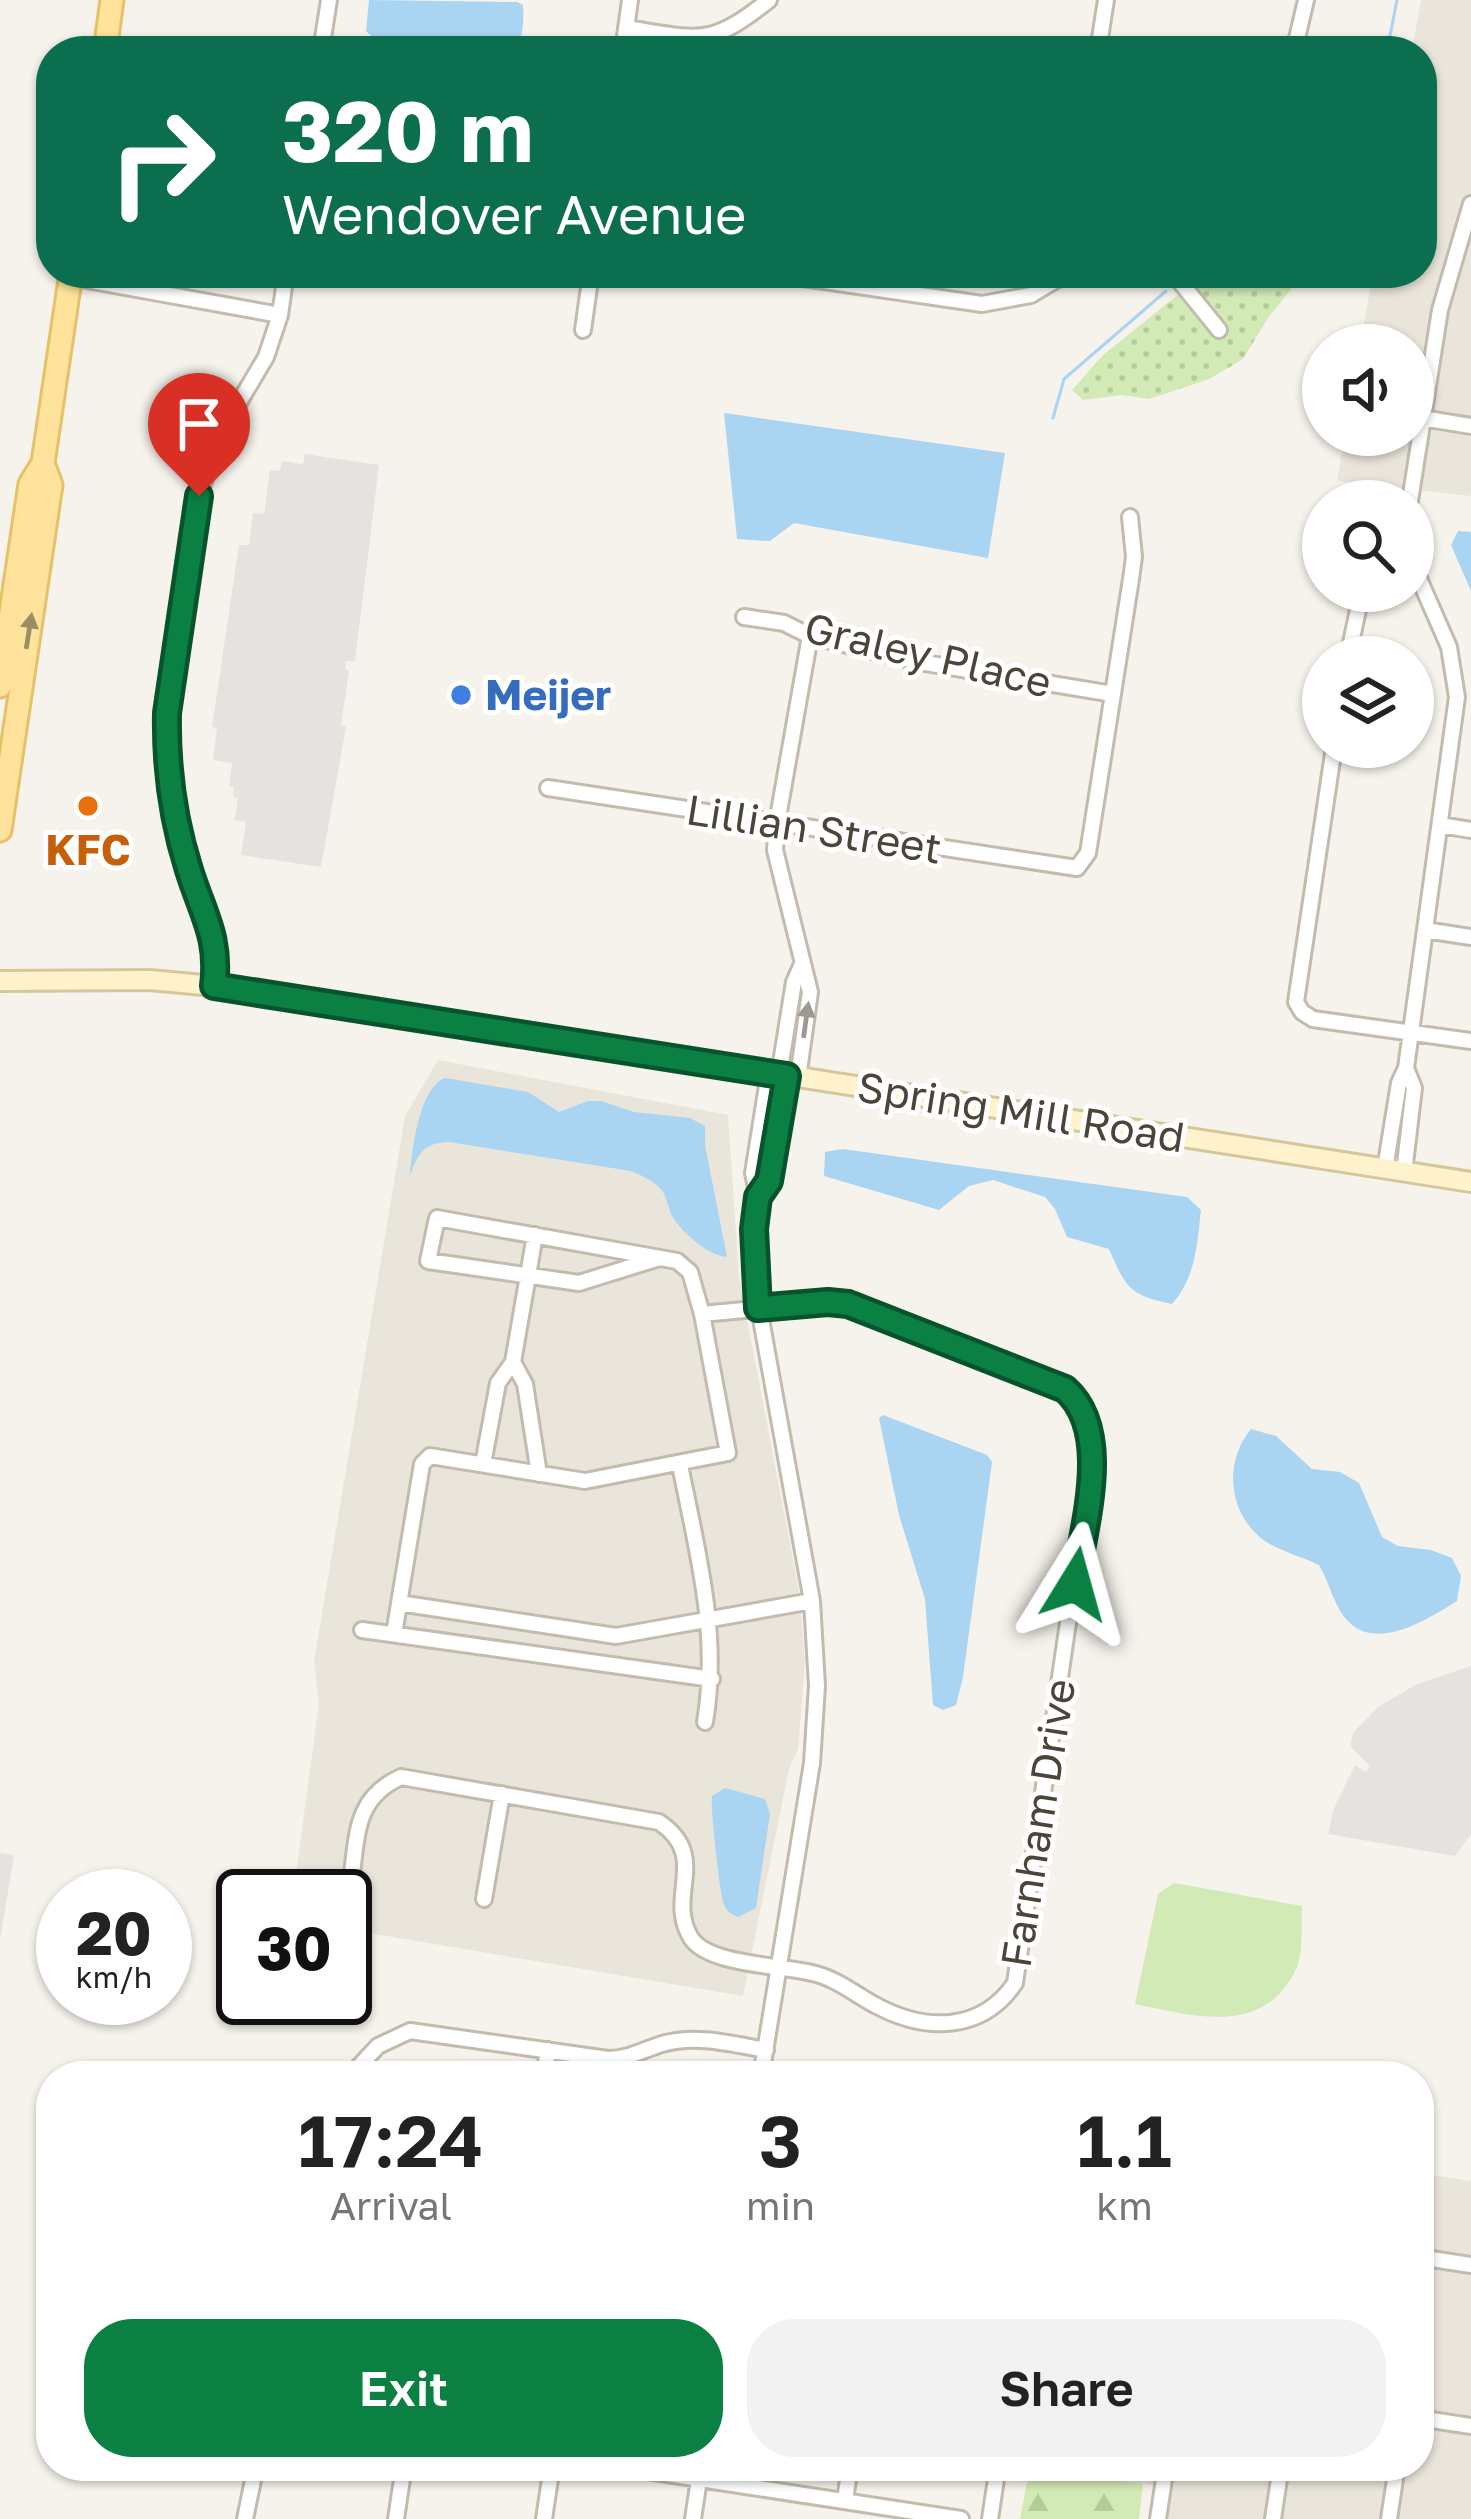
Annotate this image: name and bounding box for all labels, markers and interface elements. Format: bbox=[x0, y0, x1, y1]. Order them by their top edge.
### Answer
text: 320 m bbox=[282, 80, 534, 180]
icon: right bbox=[84, 84, 240, 240]
text: Wendover Avenue bbox=[282, 181, 746, 246]
map controls bbox=[1302, 324, 1434, 768]
button: sound bbox=[1302, 324, 1434, 456]
pin bbox=[148, 373, 250, 496]
icon: arrive bbox=[166, 391, 232, 457]
button: search bbox=[1302, 480, 1434, 612]
street label: Graley Place bbox=[800, 601, 1057, 707]
one-way arrow bbox=[20, 612, 39, 649]
button: layers bbox=[1302, 636, 1434, 768]
place label: Meijer bbox=[485, 669, 611, 719]
marker: Meijer bbox=[448, 682, 474, 708]
street label: Lillian Street bbox=[683, 783, 945, 873]
marker: KFC bbox=[75, 793, 101, 819]
place label: KFC bbox=[45, 824, 131, 874]
one-way arrow bbox=[797, 1001, 816, 1039]
street label: Spring Mill Road bbox=[854, 1060, 1188, 1162]
position arrow bbox=[1012, 1521, 1138, 1647]
street label: Farnham Drive bbox=[990, 1675, 1084, 1971]
speed limit sign: 30 bbox=[216, 1869, 372, 2025]
text: 20 bbox=[76, 1896, 152, 1968]
text: km/h bbox=[76, 1959, 152, 1995]
text: 17:24 bbox=[298, 2096, 484, 2183]
text: 3 bbox=[759, 2096, 802, 2183]
text: 1.1 bbox=[1077, 2096, 1172, 2183]
text: Arrival bbox=[330, 2182, 452, 2229]
text: min bbox=[746, 2182, 815, 2229]
text: km bbox=[1096, 2182, 1153, 2229]
button: Exit bbox=[84, 2319, 723, 2457]
button: Share bbox=[747, 2319, 1386, 2457]

